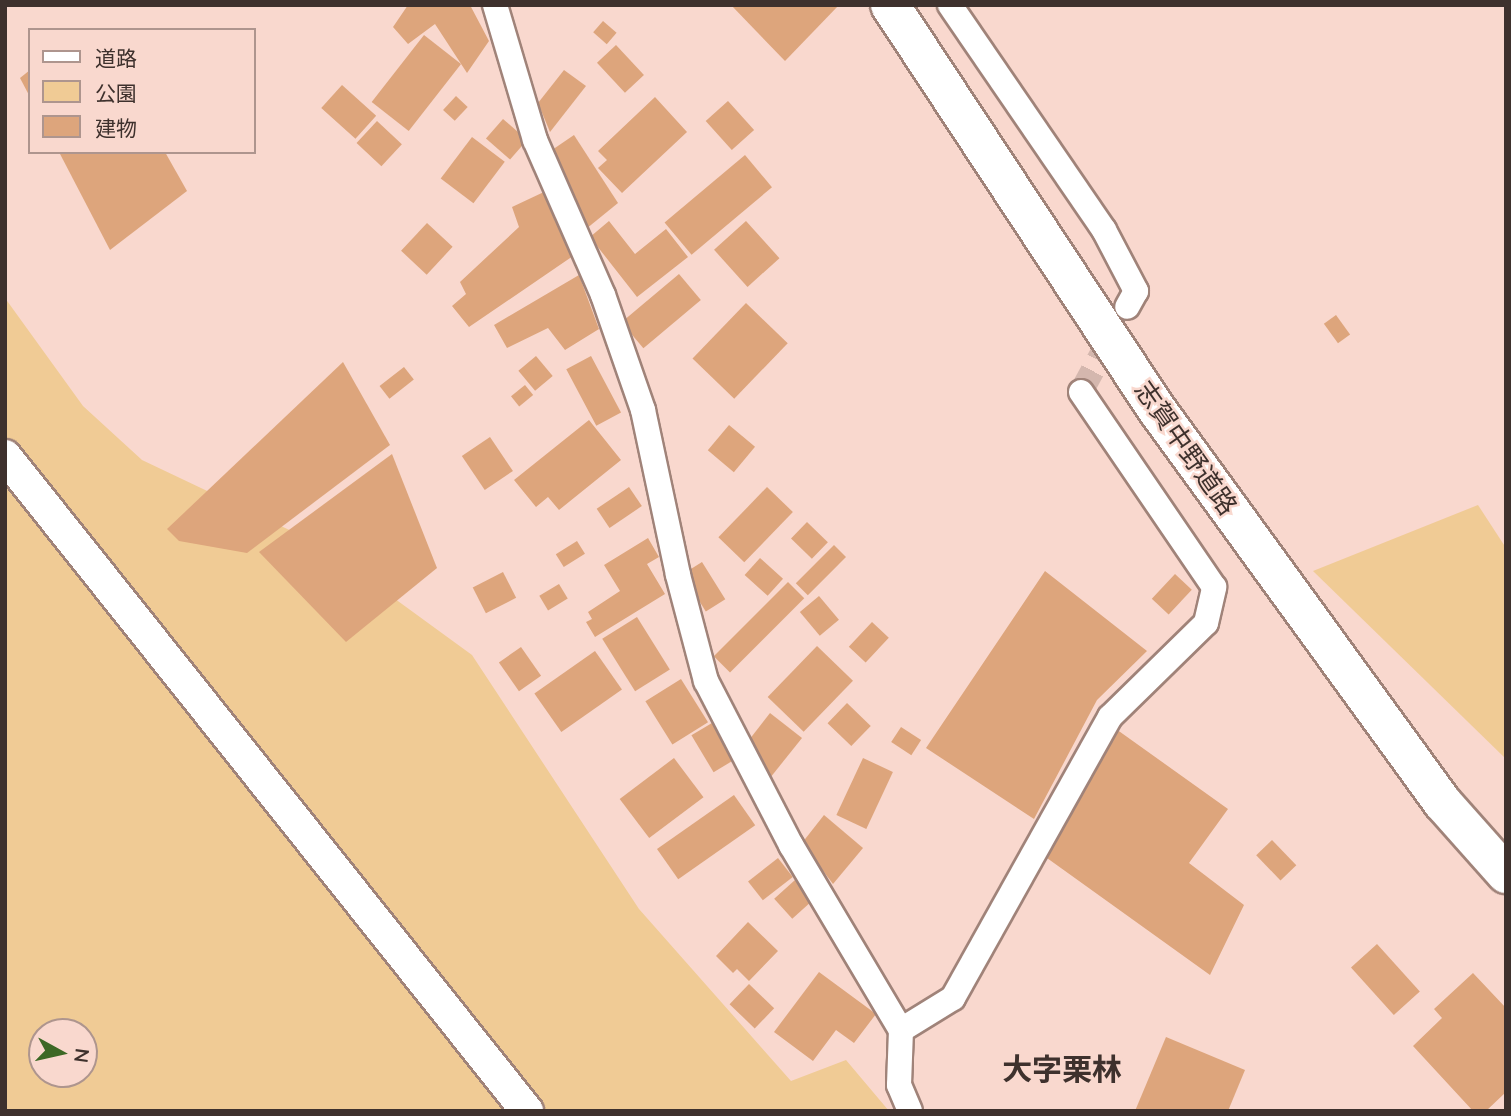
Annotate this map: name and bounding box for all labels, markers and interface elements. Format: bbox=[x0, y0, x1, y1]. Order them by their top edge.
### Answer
legend bbox=[28, 28, 256, 154]
text: 道路 bbox=[95, 45, 137, 71]
text: 公園 bbox=[95, 80, 137, 106]
text: 建物 bbox=[95, 115, 137, 141]
street label: 志賀中野道路 bbox=[1128, 375, 1244, 521]
north arrow bbox=[28, 1018, 98, 1088]
text: N bbox=[69, 1047, 95, 1064]
district label: 大字栗林 bbox=[1002, 1051, 1122, 1087]

